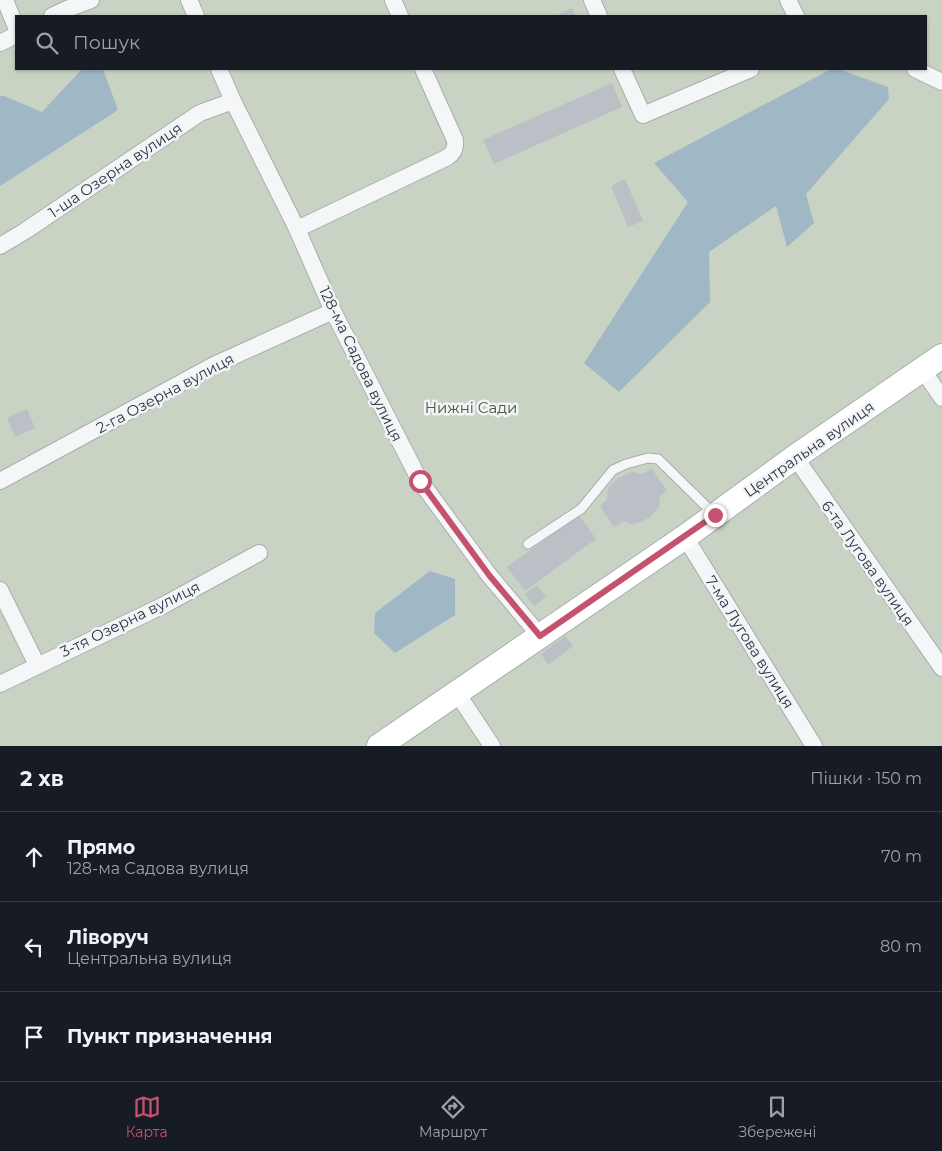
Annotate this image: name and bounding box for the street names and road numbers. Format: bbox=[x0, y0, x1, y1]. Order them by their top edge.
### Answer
street label: 1-ша Озерна вулиця bbox=[45, 118, 185, 222]
street label: 128-ма Садова вулиця bbox=[315, 283, 407, 445]
street label: 2-га Озерна вулиця bbox=[93, 349, 237, 437]
street label: Центральна вулиця bbox=[740, 397, 878, 501]
street label: 6-та Лугова вулиця bbox=[818, 497, 918, 629]
street label: 7-ма Лугова вулиця bbox=[701, 572, 799, 712]
street label: 3-тя Озерна вулиця bbox=[57, 577, 203, 661]

